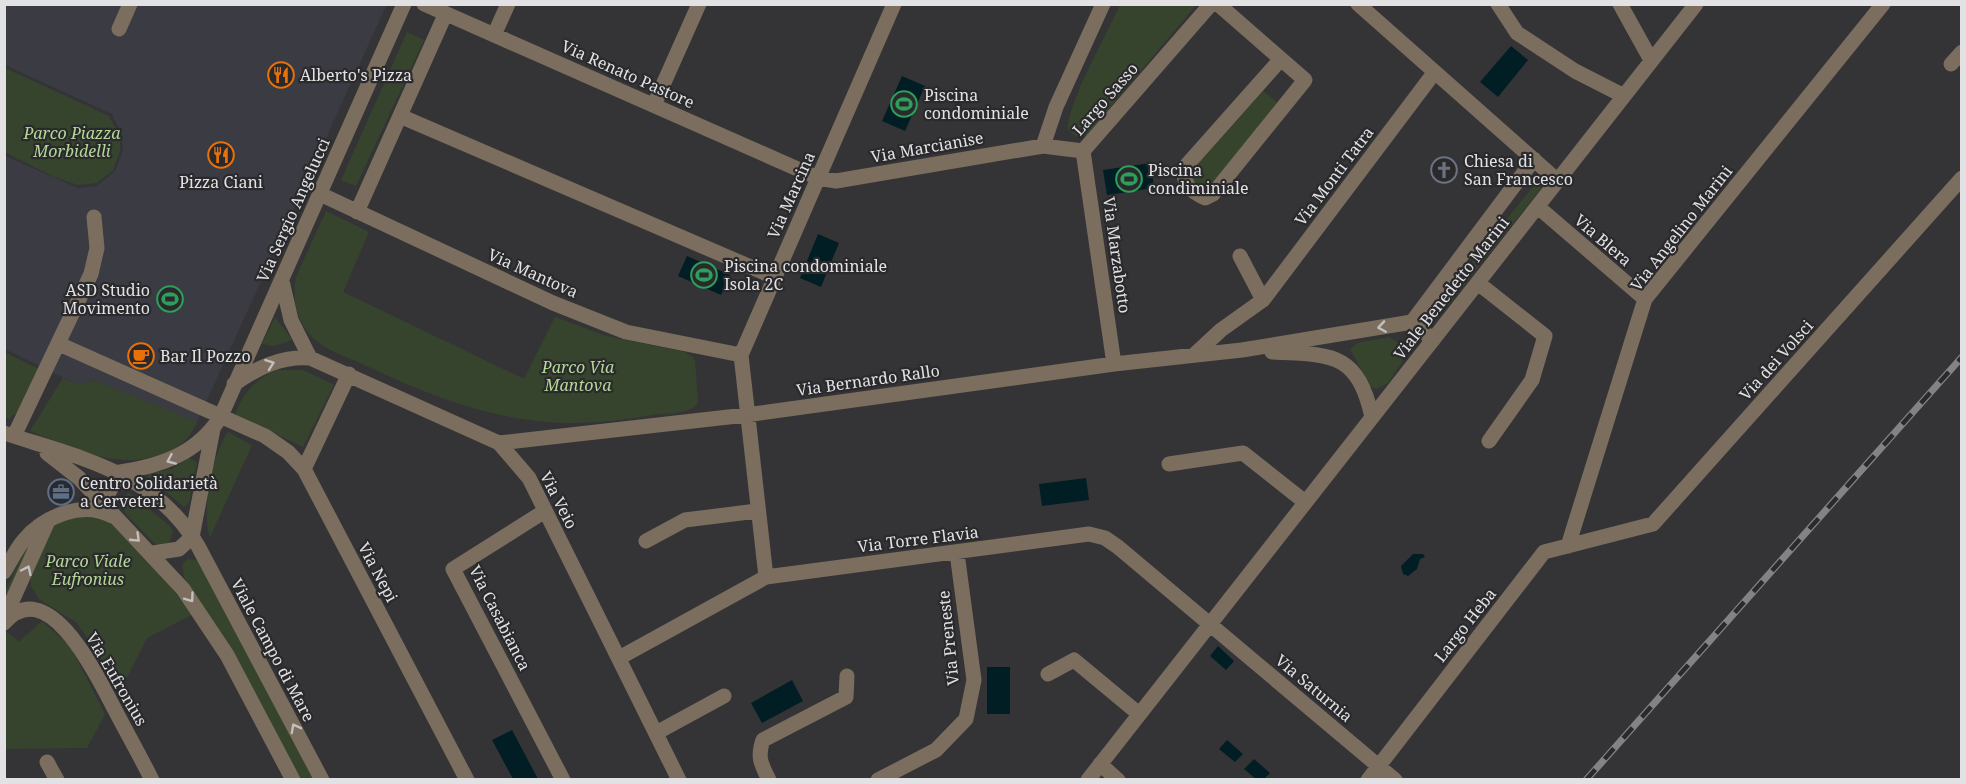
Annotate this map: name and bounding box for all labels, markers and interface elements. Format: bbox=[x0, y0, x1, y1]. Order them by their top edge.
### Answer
street label: Via Renato Pastore bbox=[558, 35, 698, 113]
street label: Largo Sasso bbox=[1067, 58, 1143, 140]
restaurant icon: Alberto's Pizza bbox=[266, 60, 296, 90]
place label: Alberto's Pizza bbox=[300, 64, 412, 86]
place label: Piscina condominiale bbox=[924, 84, 1029, 124]
sports icon: Piscina condominiale bbox=[889, 89, 919, 119]
park label: Parco Piazza Morbidelli bbox=[22, 122, 121, 162]
street label: Via Monti Tatra bbox=[1289, 122, 1379, 230]
street label: Via Marcianise bbox=[869, 126, 985, 168]
street label: Via Sergio Angelucci bbox=[251, 134, 335, 286]
restaurant icon: Pizza Ciani bbox=[206, 140, 236, 170]
street label: Via Marcina bbox=[762, 148, 820, 242]
place label: Chiesa di San Francesco bbox=[1464, 150, 1573, 190]
church icon: Chiesa di San Francesco bbox=[1429, 155, 1459, 185]
place label: Piscina condiminiale bbox=[1148, 159, 1249, 199]
street label: Via Angelino Marini bbox=[1625, 161, 1737, 295]
sports icon: Piscina condiminiale bbox=[1114, 164, 1144, 194]
place label: Pizza Ciani bbox=[179, 171, 263, 193]
street label: Via Marzabotto bbox=[1098, 195, 1136, 315]
street label: Via Blera bbox=[1570, 209, 1636, 271]
street label: Viale Benedetto Marini bbox=[1388, 212, 1514, 364]
street label: Via Mantova bbox=[484, 243, 582, 303]
place label: Piscina condominiale Isola 2C bbox=[724, 255, 887, 295]
sports icon: Piscina condominiale Isola 2C bbox=[689, 260, 719, 290]
place label: ASD Studio Movimento bbox=[63, 279, 150, 319]
sports icon: ASD Studio Movimento bbox=[155, 284, 185, 314]
street label: Via dei Volsci bbox=[1734, 315, 1818, 405]
one-way arrow bbox=[1377, 321, 1386, 333]
cafe icon: Bar Il Pozzo bbox=[126, 341, 156, 371]
place label: Bar Il Pozzo bbox=[160, 345, 251, 367]
park label: Parco Via Mantova bbox=[541, 356, 615, 396]
one-way arrow bbox=[264, 359, 275, 372]
street label: Via Bernardo Rallo bbox=[795, 359, 941, 401]
one-way arrow bbox=[166, 452, 177, 464]
street label: Via Veio bbox=[535, 467, 583, 533]
place label: Centro Solidarietà a Cerveteri bbox=[80, 472, 218, 512]
office icon: Centro Solidarietà a Cerveteri bbox=[46, 477, 76, 507]
street label: Via Torre Flavia bbox=[856, 521, 980, 557]
one-way arrow bbox=[129, 530, 140, 541]
street label: Via Nepi bbox=[353, 538, 403, 606]
park label: Parco Viale Eufronius bbox=[44, 550, 131, 590]
street label: Via Casabianca bbox=[464, 562, 536, 674]
one-way arrow bbox=[19, 566, 31, 577]
street label: Viale Campo di Mare bbox=[226, 575, 320, 725]
street label: Largo Heba bbox=[1429, 583, 1501, 667]
street label: Via Preneste bbox=[932, 590, 964, 686]
one-way arrow bbox=[183, 592, 194, 603]
street label: Via Eufronius bbox=[81, 628, 153, 730]
street label: Via Saturnia bbox=[1271, 649, 1357, 727]
one-way arrow bbox=[291, 724, 302, 734]

